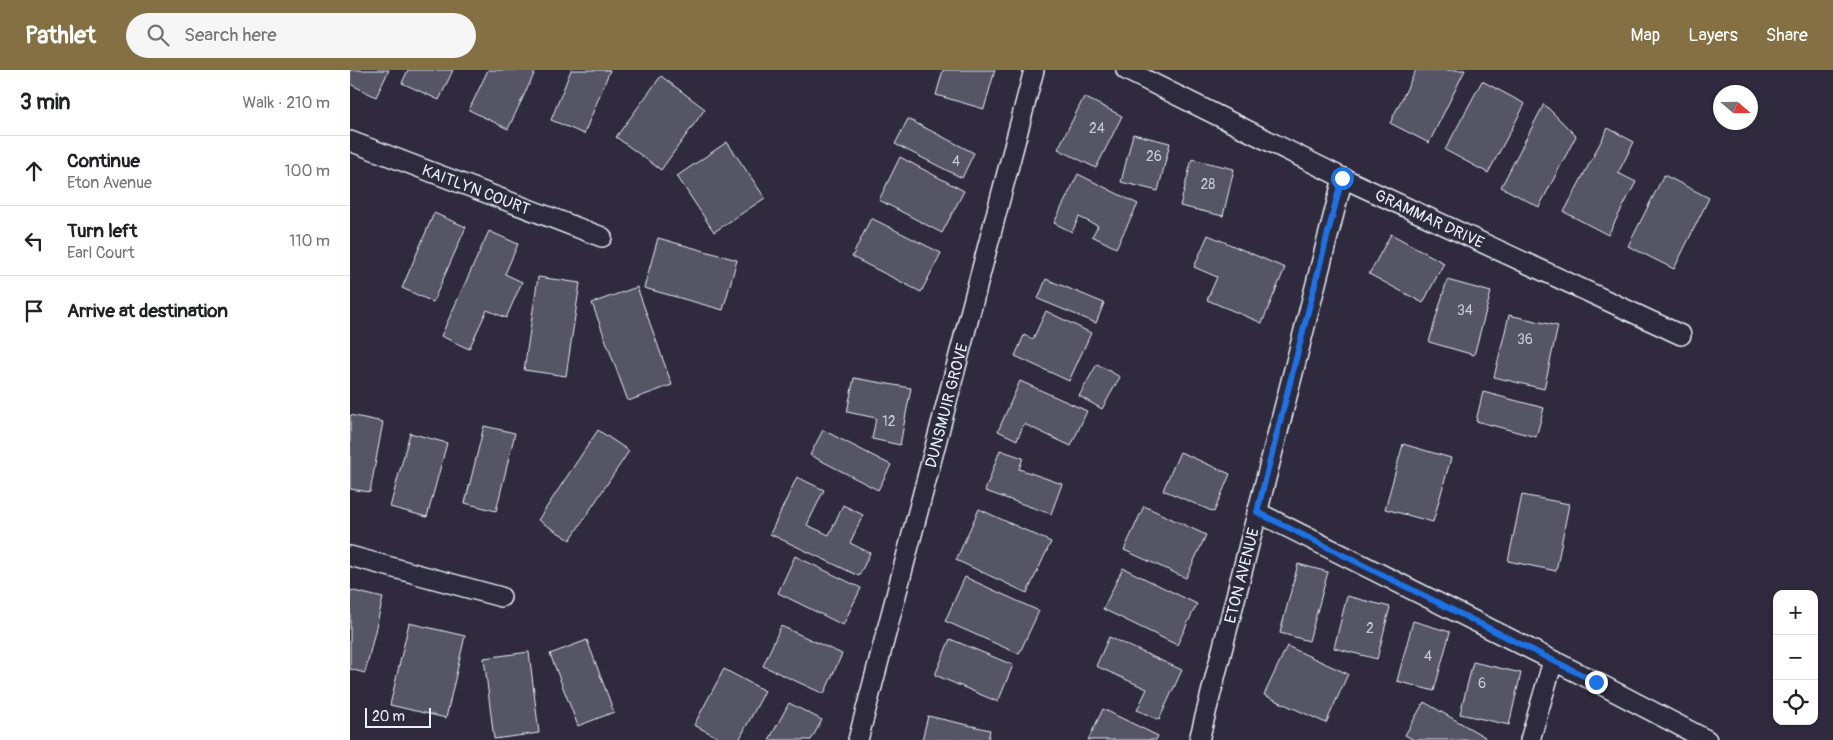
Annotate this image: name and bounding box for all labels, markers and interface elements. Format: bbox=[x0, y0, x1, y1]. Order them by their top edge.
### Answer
search box bbox=[126, 13, 476, 58]
text: Pathlet bbox=[25, 21, 96, 50]
icon: search bbox=[144, 21, 172, 49]
text: Search here bbox=[184, 23, 277, 47]
text: Map bbox=[1631, 24, 1660, 47]
text: Layers bbox=[1688, 24, 1738, 47]
text: Share bbox=[1766, 24, 1808, 47]
north arrow bbox=[1713, 85, 1758, 130]
text: 3 min bbox=[20, 89, 70, 116]
text: Walk · 210 m bbox=[242, 93, 330, 113]
house number: 24 bbox=[1089, 120, 1105, 137]
house number: 26 bbox=[1146, 148, 1162, 165]
text: Continue bbox=[67, 149, 140, 173]
house number: 4 bbox=[952, 153, 960, 170]
icon: ahead bbox=[20, 157, 48, 185]
street label: KAITLYN COURT bbox=[419, 160, 533, 220]
text: 100 m bbox=[284, 161, 330, 181]
route start bbox=[1331, 167, 1354, 190]
text: Eton Avenue bbox=[67, 173, 152, 193]
house number: 28 bbox=[1201, 176, 1215, 193]
street label: GRAMMAR DRIVE bbox=[1371, 185, 1487, 253]
text: Turn left bbox=[67, 219, 137, 243]
icon: left bbox=[20, 227, 48, 255]
text: 110 m bbox=[289, 231, 330, 251]
text: Earl Court bbox=[67, 243, 134, 263]
icon: arrive bbox=[20, 297, 48, 325]
text: Arrive at destination bbox=[67, 299, 228, 323]
house number: 34 bbox=[1457, 302, 1473, 319]
house number: 36 bbox=[1517, 331, 1533, 348]
street label: DUNSMUIR GROVE bbox=[921, 341, 973, 470]
house number: 12 bbox=[882, 413, 896, 430]
street label: ETON AVENUE bbox=[1220, 526, 1264, 626]
map controls bbox=[1773, 590, 1818, 725]
button: + bbox=[1773, 590, 1818, 635]
house number: 2 bbox=[1366, 620, 1374, 637]
button: − bbox=[1773, 635, 1818, 680]
house number: 4 bbox=[1424, 648, 1432, 665]
route end bbox=[1585, 671, 1608, 694]
house number: 6 bbox=[1478, 675, 1486, 692]
button: locate bbox=[1773, 680, 1818, 725]
scale bar bbox=[365, 705, 431, 728]
text: 20 m bbox=[372, 708, 405, 725]

